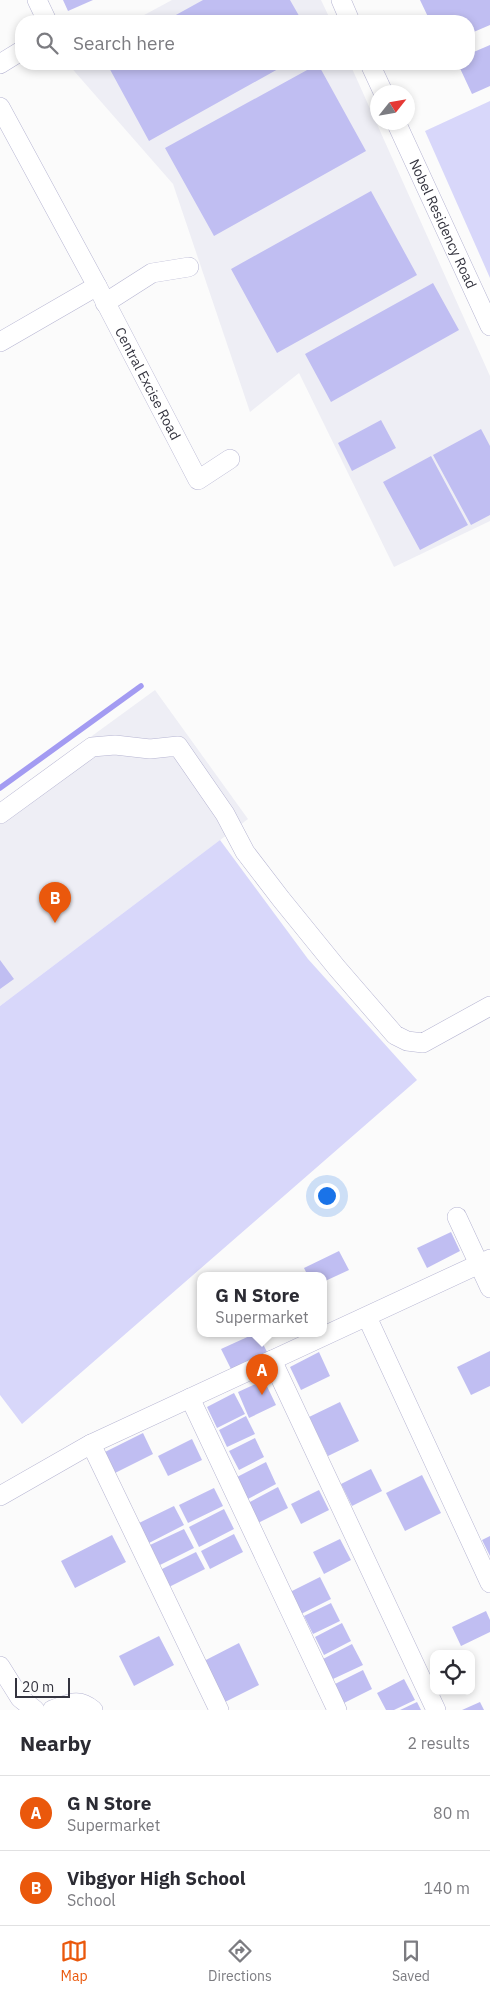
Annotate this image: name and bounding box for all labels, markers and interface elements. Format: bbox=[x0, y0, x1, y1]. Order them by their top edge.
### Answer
search box bbox=[15, 15, 475, 70]
icon: search bbox=[33, 29, 61, 57]
text: Search here bbox=[73, 31, 175, 55]
north arrow bbox=[370, 85, 415, 130]
street label: Nobel Residency Road bbox=[405, 156, 481, 291]
street label: Central Excise Road bbox=[111, 324, 185, 443]
pin: B bbox=[39, 882, 71, 923]
your location bbox=[314, 1183, 340, 1209]
popup bbox=[197, 1272, 327, 1337]
text: G N Store bbox=[215, 1283, 300, 1307]
text: Supermarket bbox=[215, 1307, 309, 1327]
pin: A bbox=[246, 1354, 278, 1395]
map controls bbox=[430, 1650, 475, 1695]
button: locate bbox=[430, 1650, 475, 1695]
scale bar bbox=[15, 1675, 70, 1698]
text: 20 m bbox=[22, 1678, 54, 1696]
text: Nearby bbox=[20, 1729, 91, 1757]
text: 2 results bbox=[407, 1733, 470, 1753]
text: G N Store bbox=[67, 1791, 151, 1815]
text: A bbox=[31, 1803, 41, 1823]
text: 80 m bbox=[433, 1803, 470, 1823]
text: Supermarket bbox=[67, 1815, 160, 1835]
text: Vibgyor High School bbox=[67, 1866, 245, 1890]
text: B bbox=[31, 1878, 41, 1898]
text: 140 m bbox=[423, 1878, 470, 1898]
text: School bbox=[67, 1890, 116, 1910]
tab: Map bbox=[60, 1937, 88, 1985]
tab: Directions bbox=[208, 1937, 272, 1985]
tab: Saved bbox=[392, 1937, 430, 1985]

